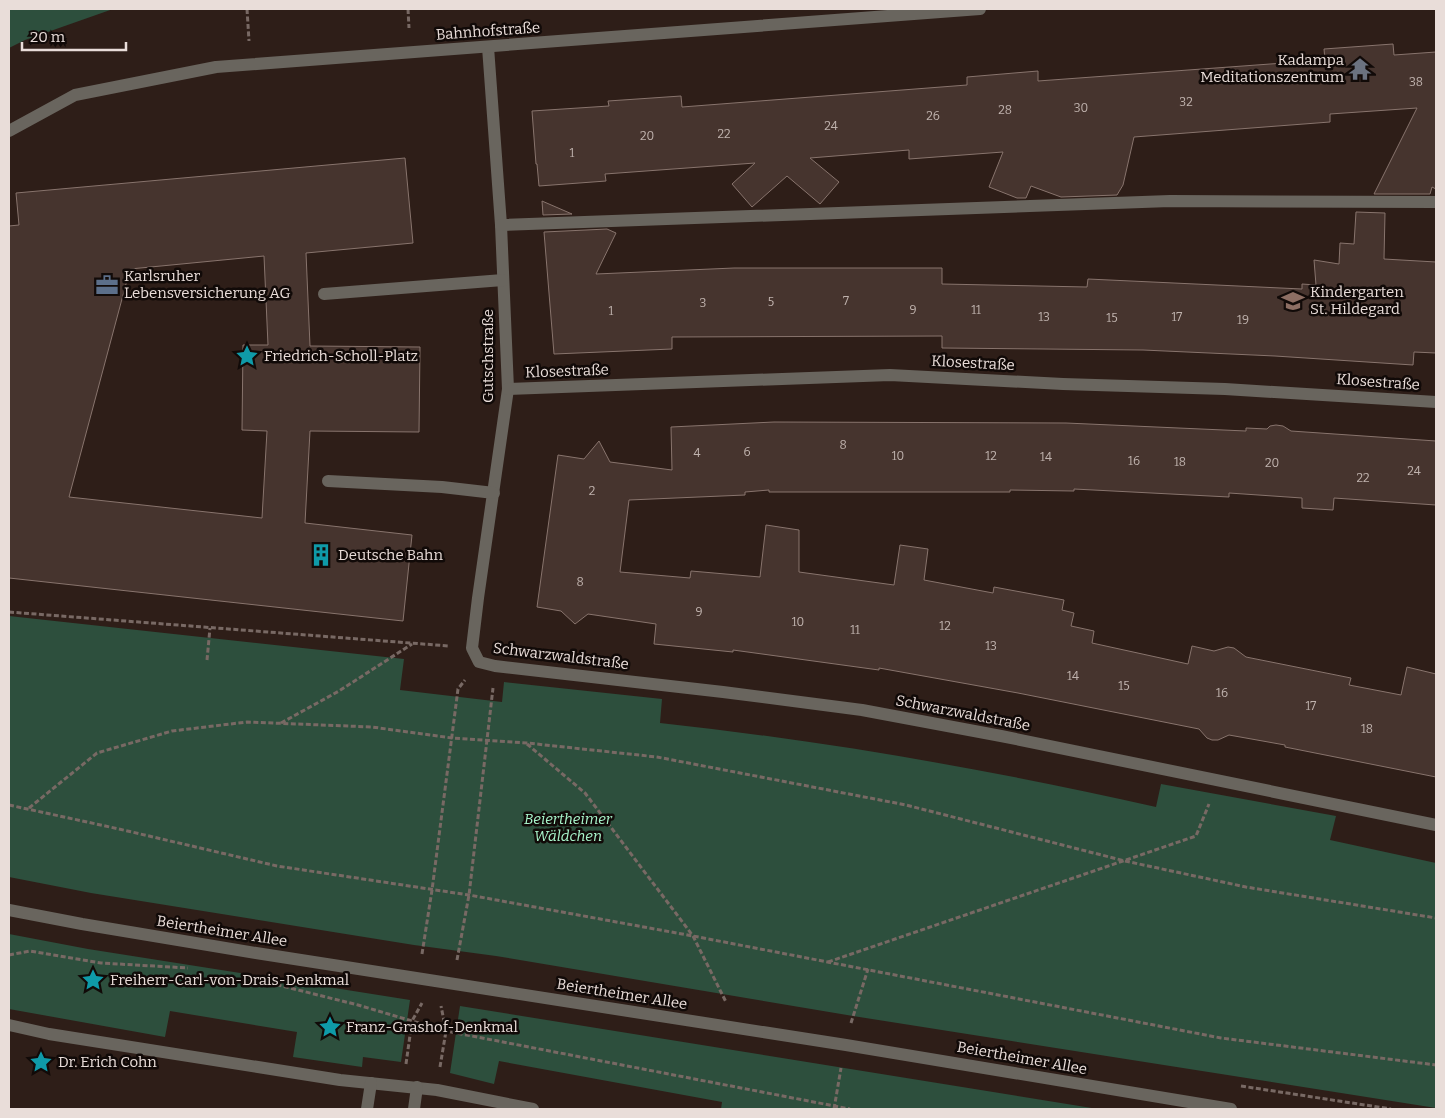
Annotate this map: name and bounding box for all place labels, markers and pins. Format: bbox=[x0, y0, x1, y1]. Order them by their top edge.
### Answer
place label: Kadampa Meditationszentrum bbox=[1200, 51, 1345, 86]
temple icon: Kadampa Meditationszentrum bbox=[1347, 56, 1373, 82]
place label: Karlsruher Lebensversicherung AG bbox=[124, 267, 291, 302]
office icon: Karlsruher Lebensversicherung AG bbox=[94, 272, 120, 298]
place label: Kindergarten St. Hildegard bbox=[1310, 283, 1404, 318]
school or university icon: Kindergarten St. Hildegard bbox=[1280, 288, 1306, 314]
place icon: Friedrich-Scholl-Platz bbox=[234, 343, 260, 369]
place label: Friedrich-Scholl-Platz bbox=[264, 347, 418, 365]
building icon: Deutsche Bahn bbox=[308, 542, 334, 568]
place label: Deutsche Bahn bbox=[338, 546, 443, 564]
place icon: Freiherr-Carl-von-Drais-Denkmal bbox=[80, 967, 106, 993]
place label: Freiherr-Carl-von-Drais-Denkmal bbox=[110, 971, 349, 989]
place icon: Franz-Grashof-Denkmal bbox=[317, 1014, 343, 1040]
place label: Franz-Grashof-Denkmal bbox=[346, 1018, 518, 1036]
place icon: Dr. Erich Cohn bbox=[28, 1049, 54, 1075]
place label: Dr. Erich Cohn bbox=[58, 1053, 157, 1071]

